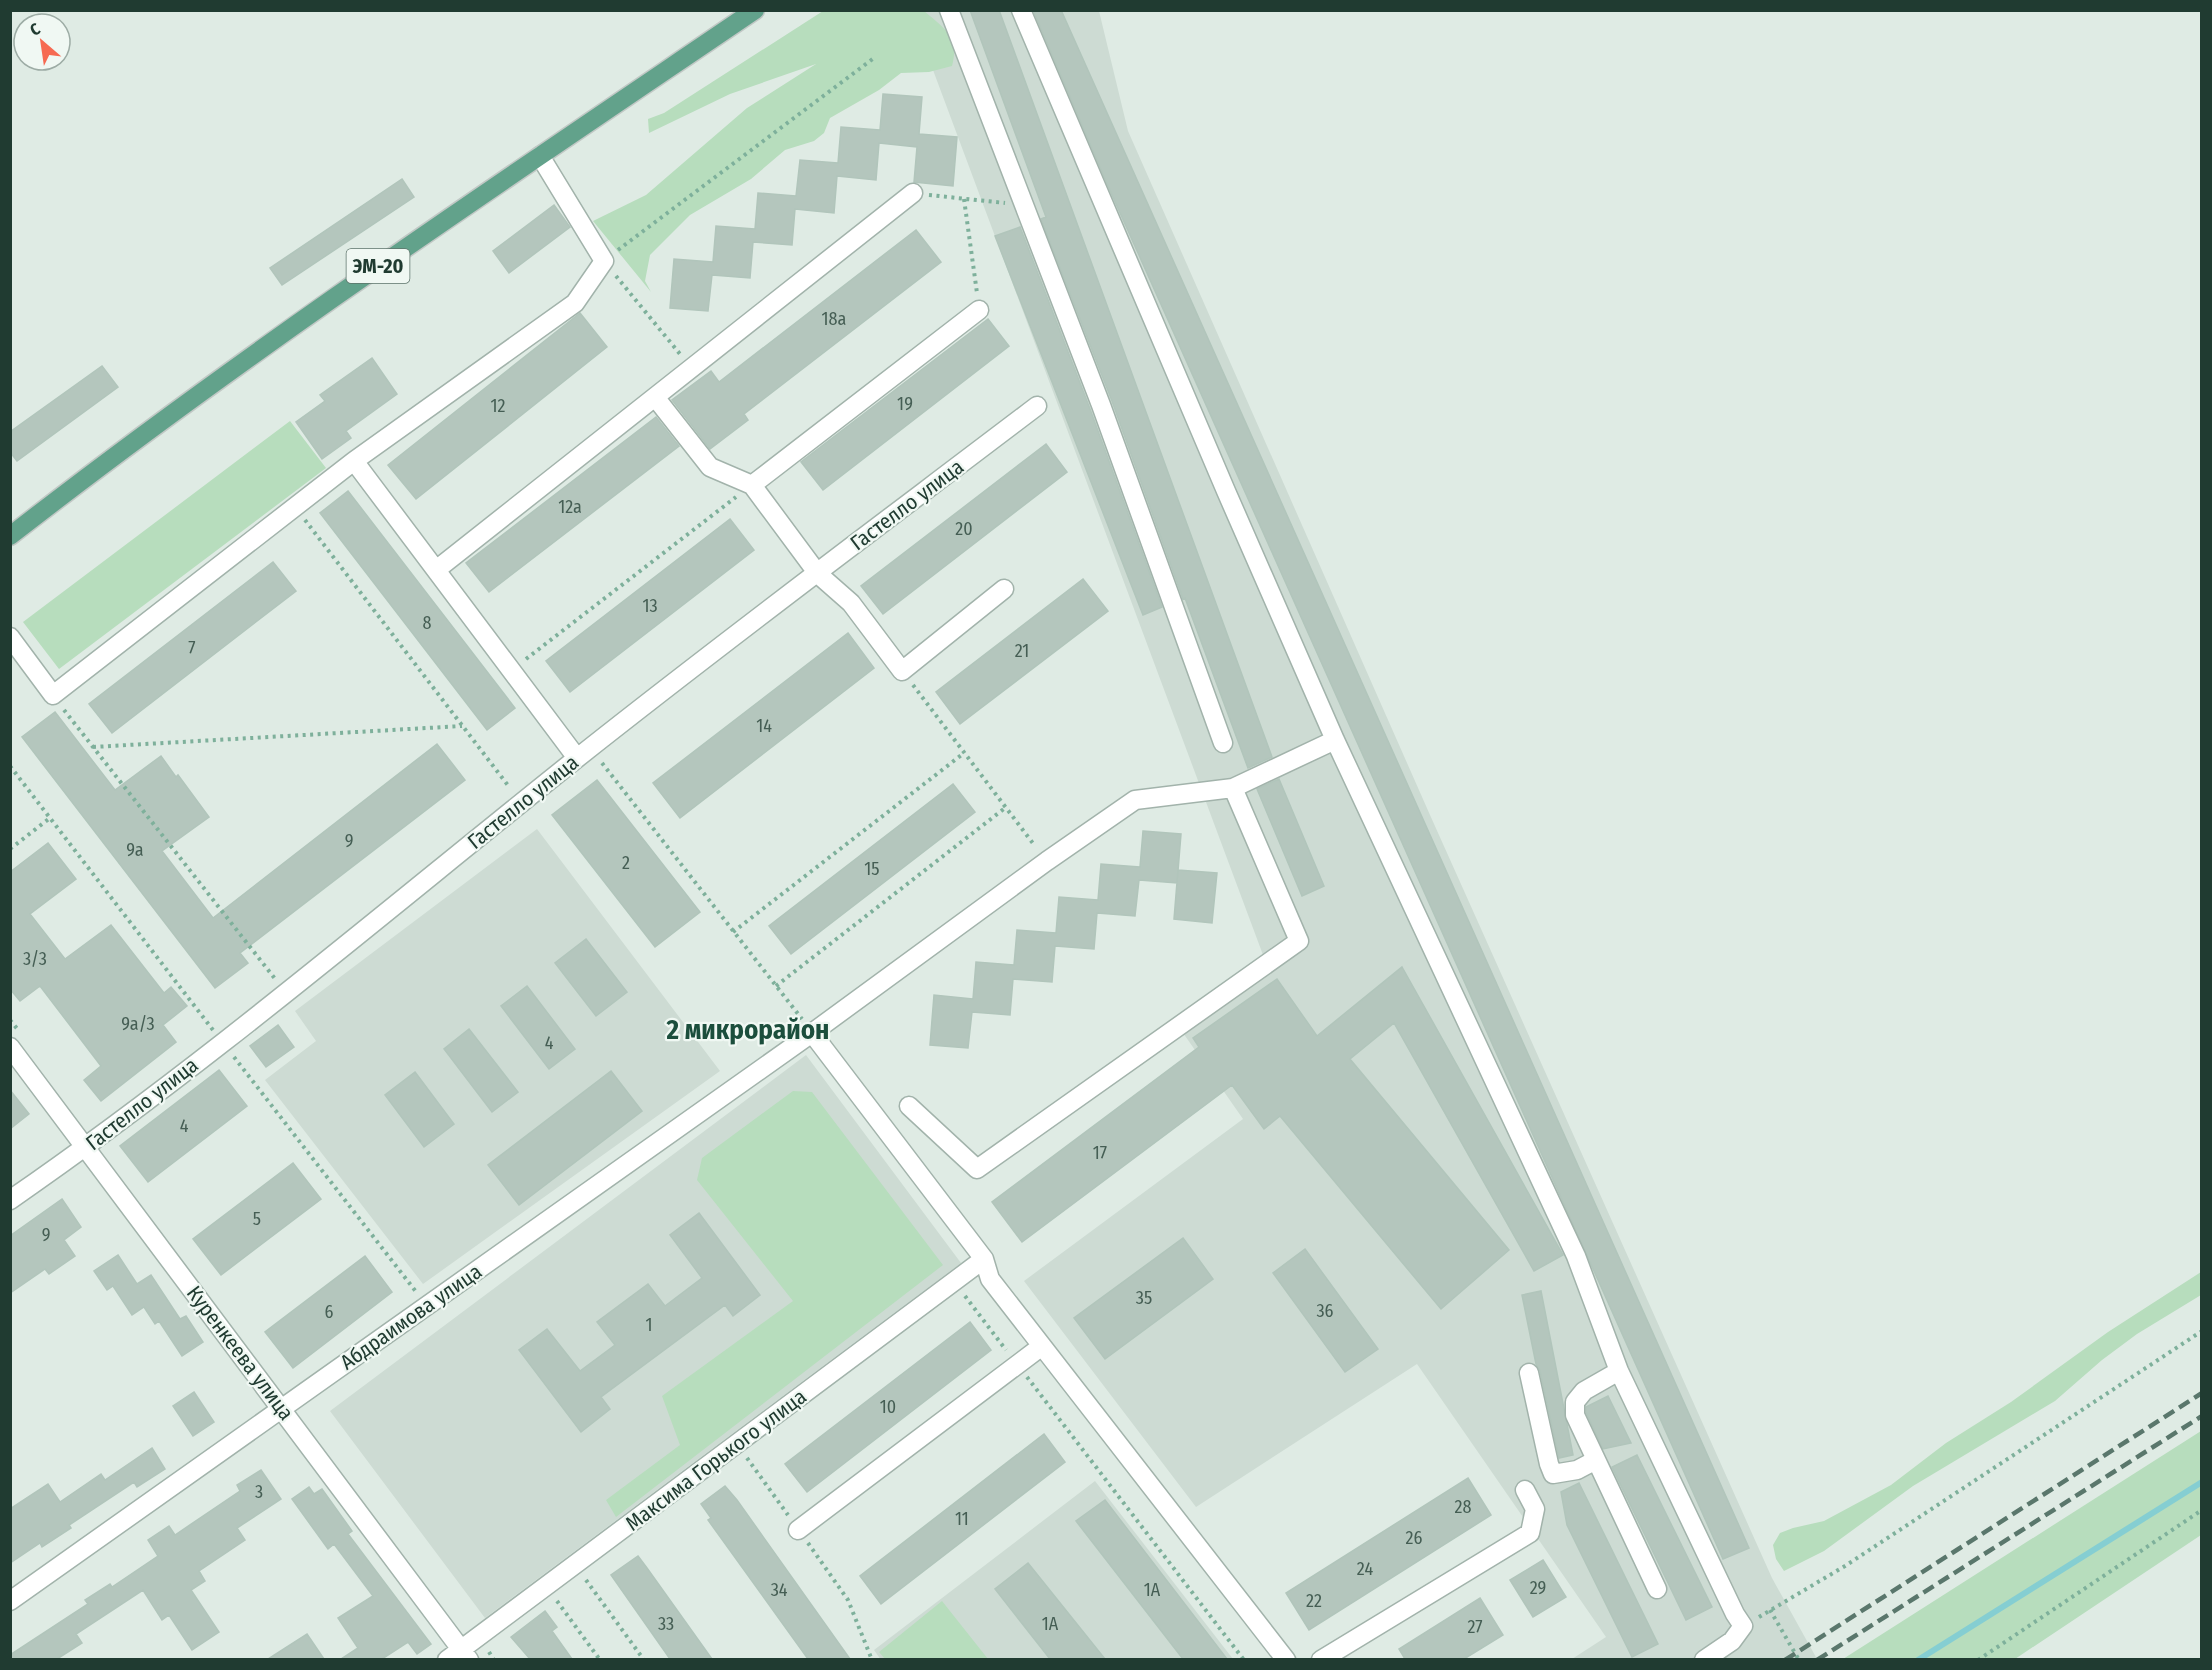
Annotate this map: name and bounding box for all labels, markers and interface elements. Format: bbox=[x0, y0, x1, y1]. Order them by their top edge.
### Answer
north arrow bbox=[12, 12, 72, 72]
text: С bbox=[27, 19, 44, 40]
road number: ЭМ-20 bbox=[346, 249, 410, 283]
house number: 18а bbox=[822, 308, 847, 330]
house number: 19 bbox=[897, 393, 913, 415]
house number: 12 bbox=[491, 395, 506, 417]
street label: Гастелло улица bbox=[845, 454, 969, 556]
house number: 12a bbox=[558, 496, 582, 518]
house number: 20 bbox=[955, 518, 973, 540]
house number: 13 bbox=[642, 595, 658, 617]
house number: 8 bbox=[423, 612, 432, 634]
house number: 7 bbox=[188, 637, 196, 659]
house number: 21 bbox=[1015, 640, 1029, 662]
house number: 14 bbox=[756, 715, 772, 737]
street label: Гастелло улица bbox=[462, 749, 584, 855]
house number: 9 bbox=[345, 830, 353, 852]
house number: 9а bbox=[126, 839, 144, 861]
house number: 2 bbox=[622, 852, 630, 874]
house number: 15 bbox=[864, 858, 880, 880]
house number: 3/3 bbox=[23, 948, 47, 970]
house number: 9а/3 bbox=[121, 1013, 155, 1035]
district label: 2 микрорайон bbox=[666, 1014, 829, 1046]
house number: 4 bbox=[545, 1032, 554, 1054]
street label: Гастелло улица bbox=[81, 1052, 203, 1156]
house number: 4 bbox=[180, 1115, 189, 1137]
house number: 17 bbox=[1093, 1142, 1107, 1164]
house number: 5 bbox=[253, 1208, 261, 1230]
house number: 9 bbox=[42, 1224, 50, 1246]
street label: Абдраимова улица bbox=[335, 1258, 487, 1376]
street label: Куренкеева улица bbox=[181, 1281, 299, 1425]
house number: 35 bbox=[1136, 1287, 1152, 1309]
house number: 36 bbox=[1316, 1300, 1334, 1322]
house number: 6 bbox=[325, 1301, 334, 1323]
house number: 1 bbox=[645, 1314, 653, 1336]
street label: Максима Горького улица bbox=[621, 1384, 811, 1536]
house number: 10 bbox=[880, 1396, 896, 1418]
house number: 3 bbox=[255, 1481, 263, 1503]
house number: 28 bbox=[1455, 1496, 1471, 1518]
house number: 11 bbox=[955, 1508, 969, 1530]
house number: 26 bbox=[1406, 1527, 1423, 1549]
house number: 24 bbox=[1357, 1558, 1373, 1580]
house number: 29 bbox=[1530, 1577, 1546, 1599]
house number: 34 bbox=[771, 1579, 788, 1601]
house number: 1А bbox=[1144, 1579, 1161, 1601]
house number: 22 bbox=[1306, 1590, 1322, 1612]
house number: 33 bbox=[658, 1613, 674, 1635]
house number: 1А bbox=[1042, 1613, 1059, 1635]
house number: 27 bbox=[1467, 1616, 1483, 1638]

